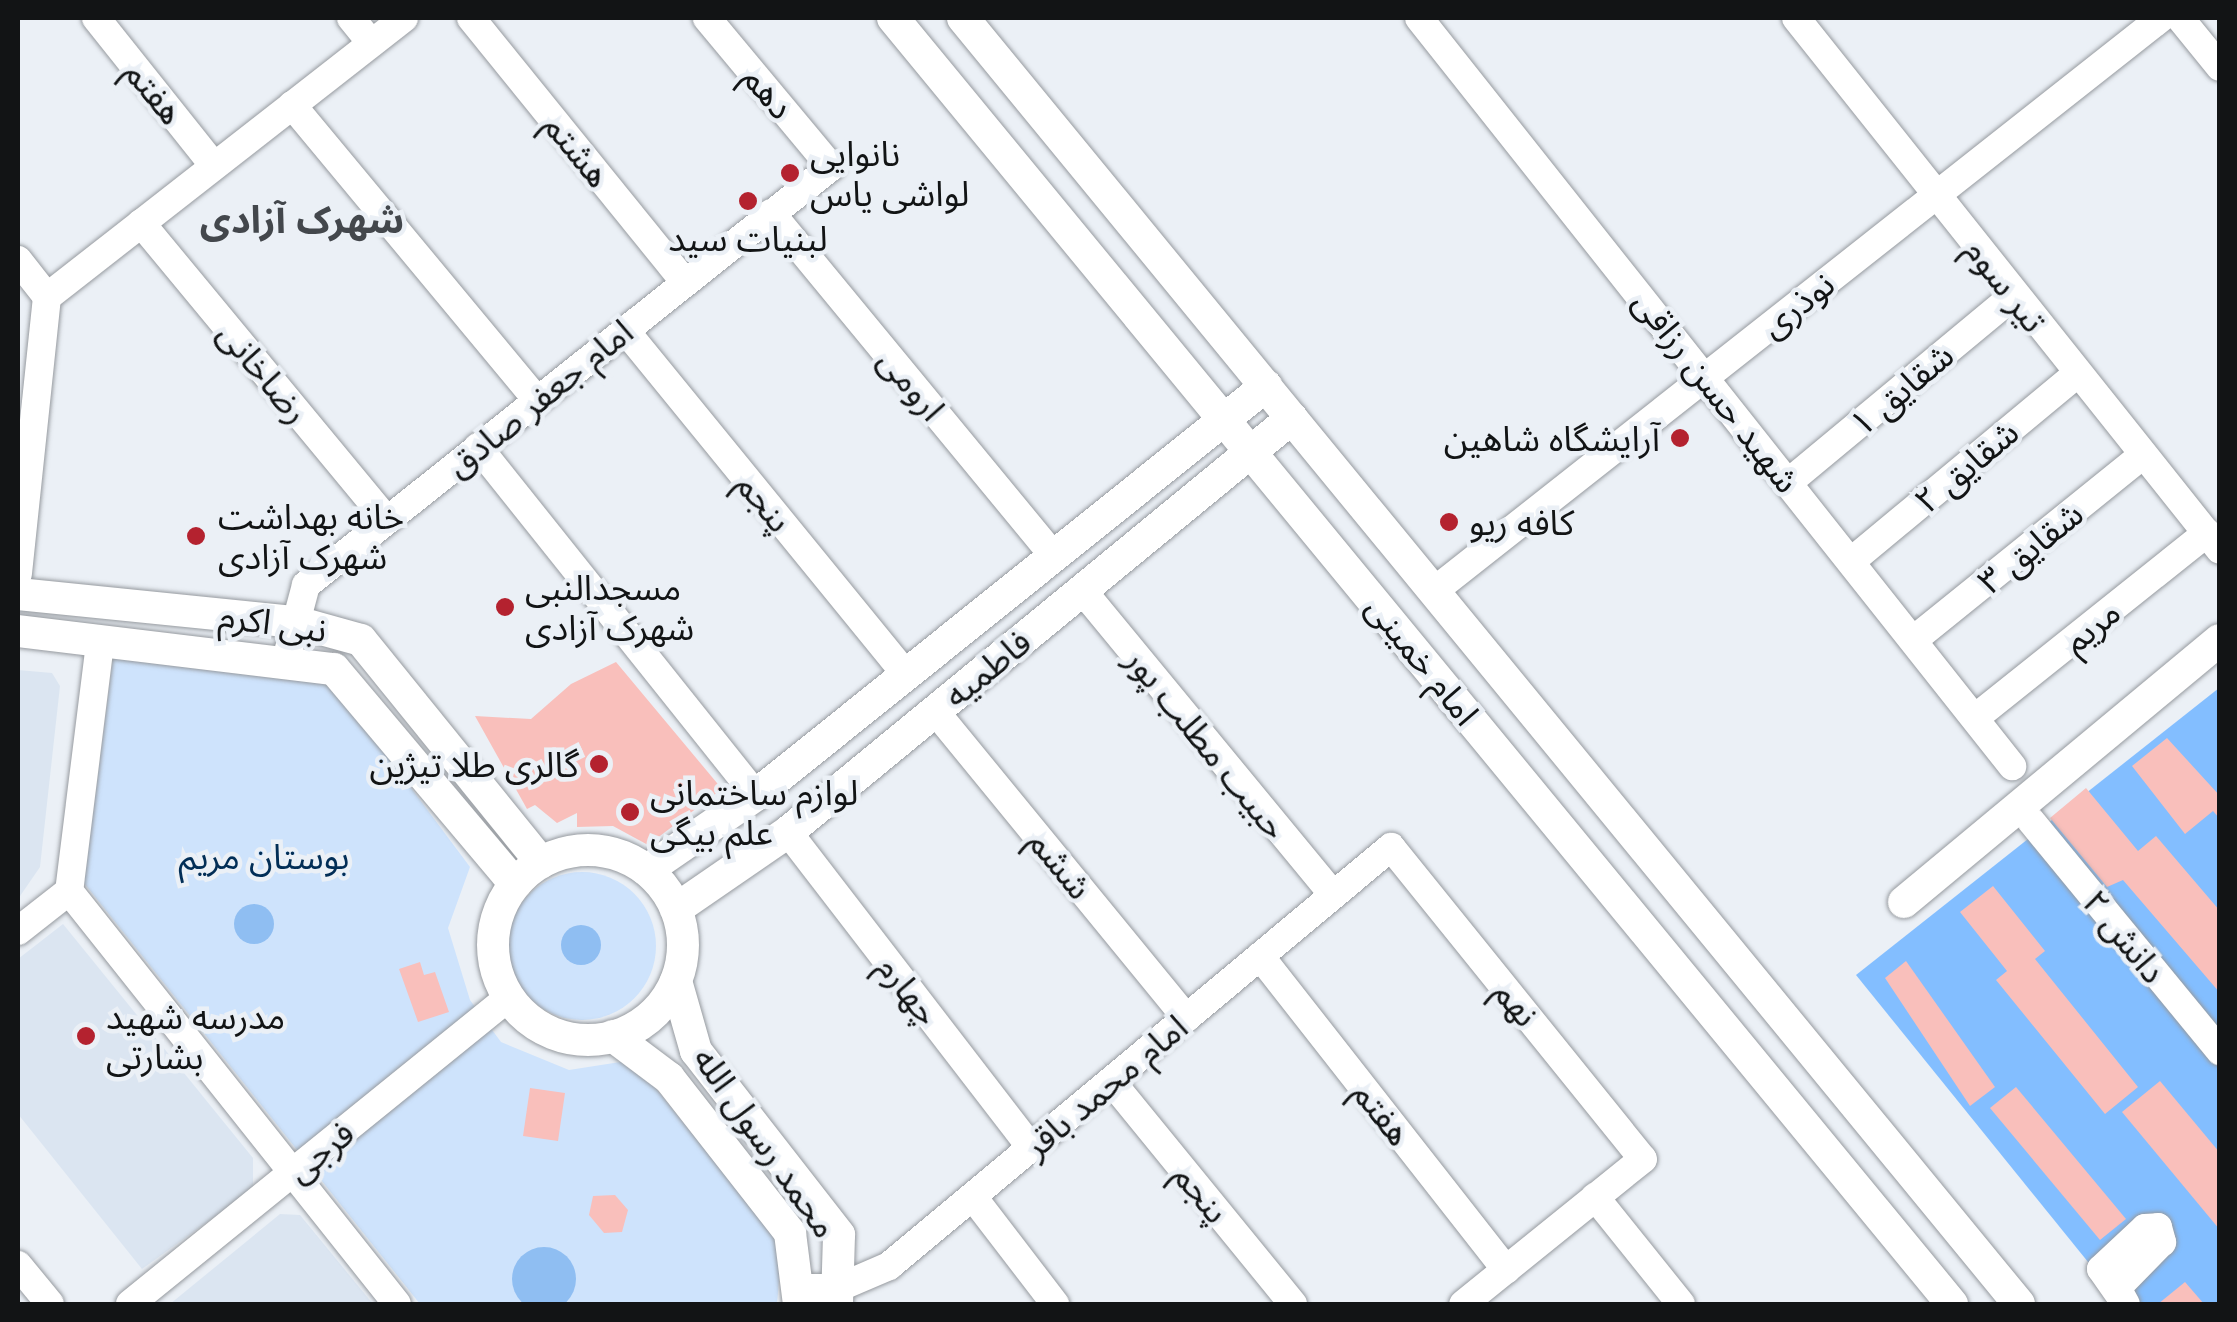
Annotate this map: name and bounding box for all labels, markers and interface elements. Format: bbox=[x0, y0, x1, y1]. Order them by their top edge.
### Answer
street label: هفتم bbox=[117, 52, 193, 132]
street label: دهم bbox=[735, 57, 803, 127]
street label: هشتم bbox=[536, 105, 620, 195]
place label: نانوایی لواشی یاس bbox=[810, 132, 969, 214]
marker: نانوایی لواشی یاس bbox=[779, 162, 801, 184]
marker: لبنیات سید bbox=[737, 190, 759, 212]
district label: شهرک آزادی bbox=[200, 197, 404, 243]
place label: لبنیات سید bbox=[668, 217, 828, 259]
street label: تیر سوم bbox=[1956, 230, 2056, 340]
street label: نوذری bbox=[1752, 262, 1842, 346]
street label: شهید حسن رزاقی bbox=[1625, 281, 1809, 501]
street label: امام جعفر صادق bbox=[437, 310, 641, 486]
street label: رضاخانی bbox=[209, 313, 319, 431]
street label: شقایق ۱ bbox=[1840, 333, 1962, 445]
street label: ارومی bbox=[870, 339, 954, 429]
street label: شقایق ۲ bbox=[1905, 410, 2027, 522]
place label: آرایشگاه شاهین bbox=[1444, 417, 1660, 459]
marker: آرایشگاه شاهین bbox=[1669, 427, 1691, 449]
street label: پنجم bbox=[728, 464, 802, 540]
street label: شقایق ۳ bbox=[1969, 492, 2091, 602]
place label: خانه بهداشت شهرک آزادی bbox=[218, 495, 404, 577]
place label: کافه ریو bbox=[1469, 501, 1574, 543]
marker: کافه ریو bbox=[1438, 511, 1460, 533]
marker: خانه بهداشت شهرک آزادی bbox=[183, 523, 209, 549]
place label: مسجدالنبی شهرک آزادی bbox=[525, 566, 694, 648]
street label: امام خمینی bbox=[1358, 587, 1488, 733]
street label: مریم bbox=[2054, 590, 2128, 662]
street label: نبی اکرم bbox=[216, 594, 330, 650]
marker: مسجدالنبی شهرک آزادی bbox=[494, 596, 516, 618]
street label: فاطمیه bbox=[935, 620, 1039, 716]
street label: حبیب مطلب پور bbox=[1117, 639, 1297, 847]
place label: گالری طلا تیژین bbox=[370, 743, 579, 785]
marker: گالری طلا تیژین bbox=[588, 753, 610, 775]
place label: لوازم ساختمانی علم بیگی bbox=[650, 771, 858, 853]
marker: لوازم ساختمانی علم بیگی bbox=[619, 801, 641, 823]
street label: ششم bbox=[1020, 821, 1102, 907]
park label: بوستان مریم bbox=[178, 835, 350, 877]
street label: دانش ۲ bbox=[2075, 881, 2175, 991]
street label: چهارم bbox=[869, 947, 949, 1033]
street label: نهم bbox=[1486, 972, 1548, 1034]
place label: مدرسه شهید بشارتی bbox=[106, 995, 285, 1077]
street label: امام محمد باقر bbox=[1015, 1005, 1195, 1167]
marker: مدرسه شهید بشارتی bbox=[75, 1025, 97, 1047]
street label: محمد رسول الله bbox=[685, 1039, 847, 1245]
street label: هفتم bbox=[1345, 1072, 1421, 1154]
street label: فرجی bbox=[278, 1111, 362, 1191]
street label: پنجم bbox=[1165, 1155, 1239, 1231]

